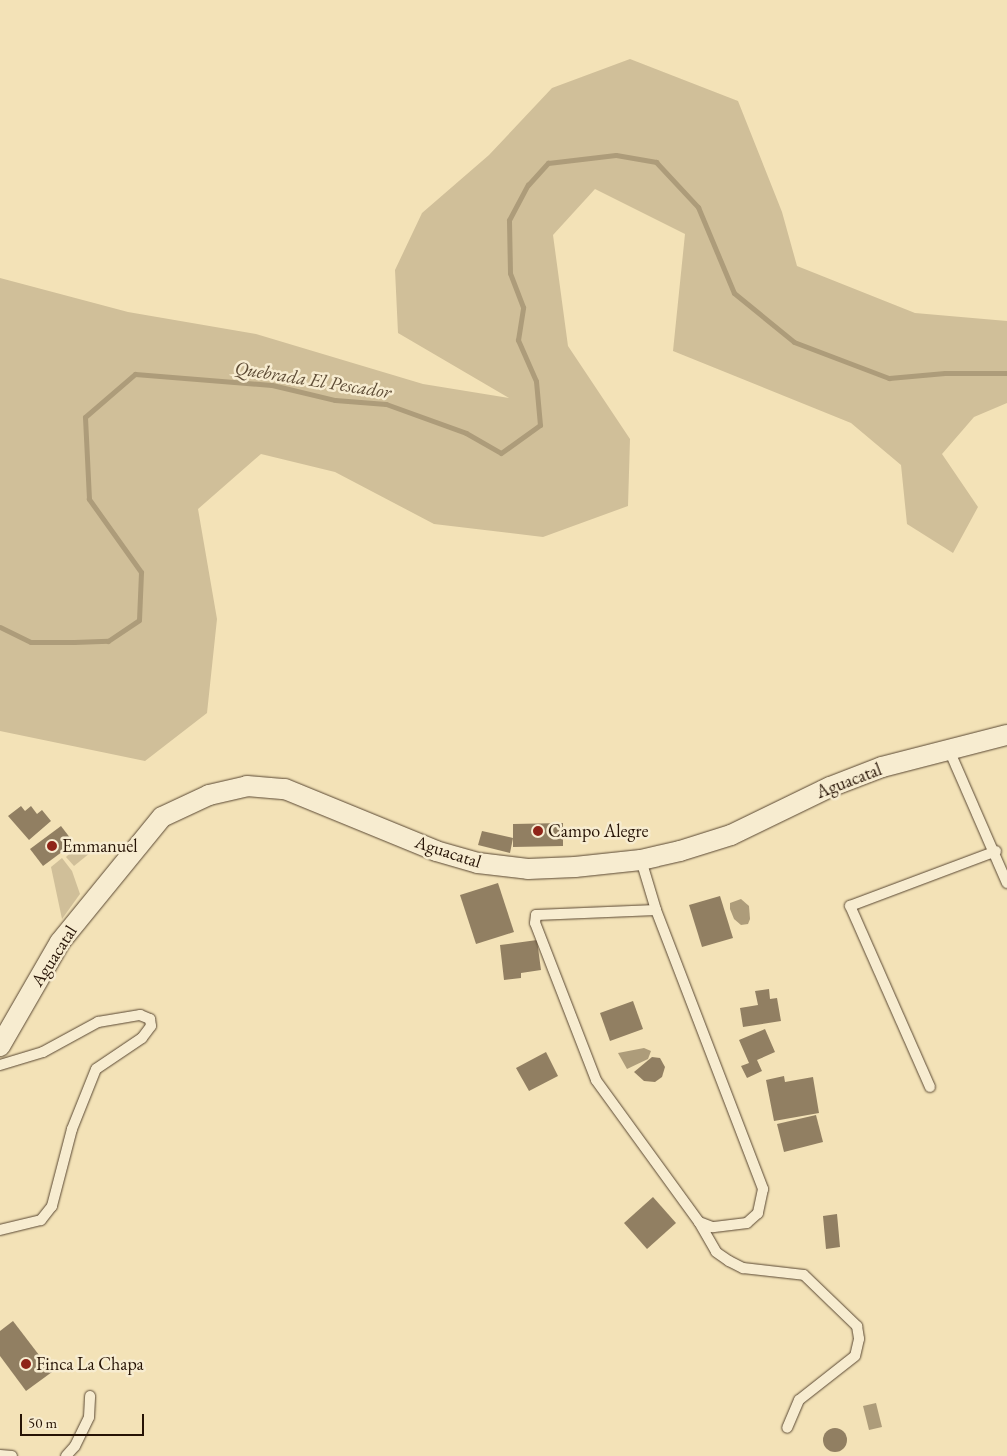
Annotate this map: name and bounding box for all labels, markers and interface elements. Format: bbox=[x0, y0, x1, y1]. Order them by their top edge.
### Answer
water label: Quebrada El Pescador bbox=[233, 356, 393, 404]
street label: Aguacatal bbox=[813, 759, 885, 803]
place label: Campo Alegre bbox=[548, 820, 648, 842]
marker: Campo Alegre bbox=[532, 825, 544, 837]
street label: Aguacatal bbox=[412, 831, 484, 873]
place label: Emmanuel bbox=[62, 835, 138, 857]
marker: Emmanuel bbox=[46, 840, 58, 852]
street label: Aguacatal bbox=[26, 921, 82, 991]
place label: Finca La Chapa bbox=[36, 1353, 144, 1375]
marker: Finca La Chapa bbox=[20, 1358, 32, 1370]
scale bar bbox=[22, 1404, 146, 1436]
text: 50 m bbox=[28, 1413, 57, 1432]

